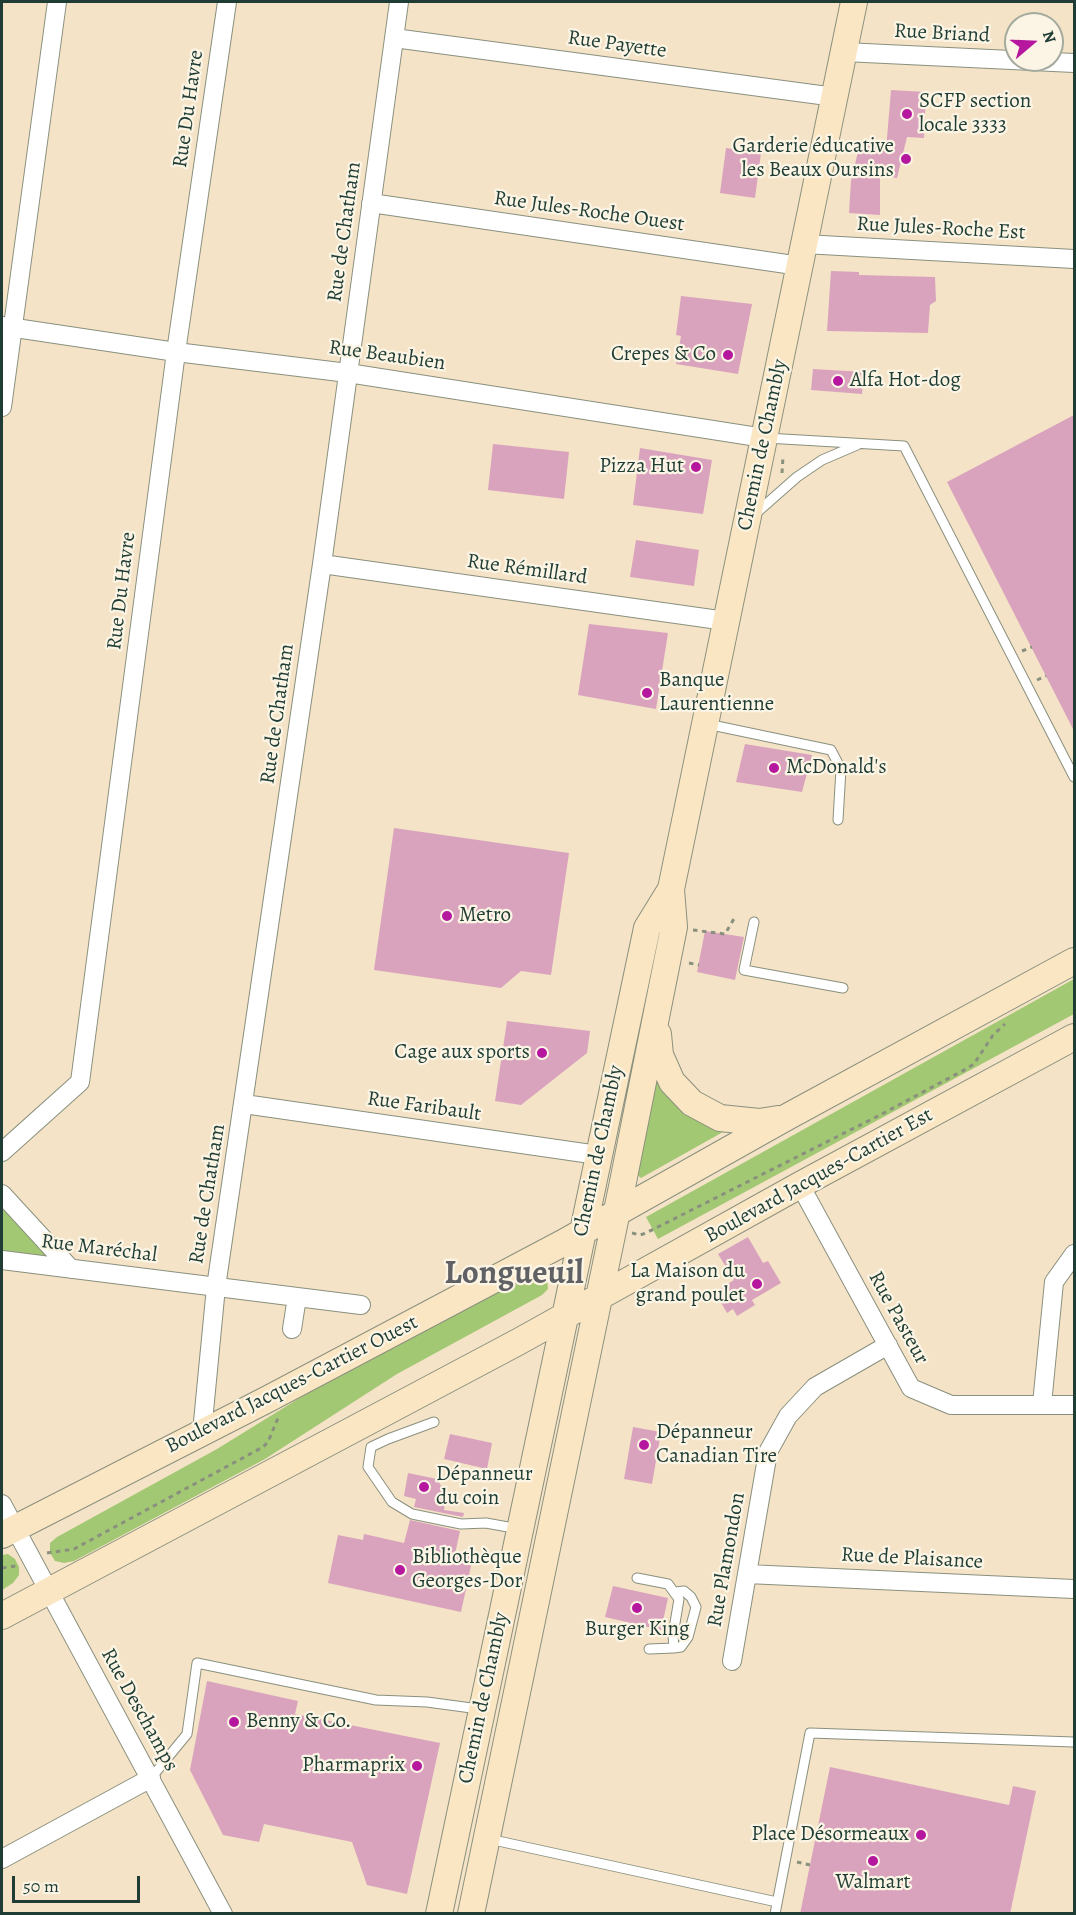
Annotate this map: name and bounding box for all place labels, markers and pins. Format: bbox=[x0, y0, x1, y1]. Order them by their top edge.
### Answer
place label: SCFP section locale 3333 bbox=[919, 89, 1031, 139]
marker: SCFP section locale 3333 bbox=[900, 107, 914, 121]
place label: Garderie éducative les Beaux Oursins bbox=[733, 134, 894, 184]
marker: Garderie éducative les Beaux Oursins bbox=[899, 152, 913, 166]
place label: Crepes & Co bbox=[611, 342, 716, 368]
marker: Crepes & Co bbox=[721, 348, 735, 362]
place label: Alfa Hot-dog bbox=[850, 368, 961, 394]
marker: Alfa Hot-dog bbox=[831, 374, 845, 388]
place label: Pizza Hut bbox=[599, 454, 684, 480]
marker: Pizza Hut bbox=[689, 460, 703, 474]
place label: Banque Laurentienne bbox=[659, 668, 774, 718]
marker: Banque Laurentienne bbox=[640, 686, 654, 700]
place label: McDonald's bbox=[786, 755, 887, 781]
marker: McDonald's bbox=[767, 761, 781, 775]
place label: Metro bbox=[459, 903, 511, 929]
marker: Metro bbox=[440, 909, 454, 923]
place label: Cage aux sports bbox=[394, 1040, 530, 1066]
marker: Cage aux sports bbox=[535, 1046, 549, 1060]
place label: La Maison du grand poulet bbox=[630, 1259, 745, 1309]
marker: La Maison du grand poulet bbox=[750, 1277, 764, 1291]
place label: Dépanneur Canadian Tire bbox=[656, 1420, 777, 1470]
marker: Dépanneur Canadian Tire bbox=[637, 1438, 651, 1452]
place label: Dépanneur du coin bbox=[436, 1462, 533, 1512]
marker: Dépanneur du coin bbox=[417, 1480, 431, 1494]
place label: Bibliothèque Georges-Dor bbox=[412, 1545, 522, 1595]
marker: Bibliothèque Georges-Dor bbox=[393, 1563, 407, 1577]
marker: Burger King bbox=[630, 1601, 644, 1615]
place label: Burger King bbox=[584, 1617, 690, 1643]
place label: Benny & Co. bbox=[246, 1709, 351, 1735]
marker: Benny & Co. bbox=[227, 1715, 241, 1729]
place label: Pharmaprix bbox=[302, 1753, 405, 1779]
marker: Pharmaprix bbox=[410, 1759, 424, 1773]
place label: Place Désormeaux bbox=[751, 1822, 909, 1848]
marker: Place Désormeaux bbox=[914, 1828, 928, 1842]
marker: Walmart bbox=[866, 1854, 880, 1868]
place label: Walmart bbox=[835, 1870, 911, 1896]

